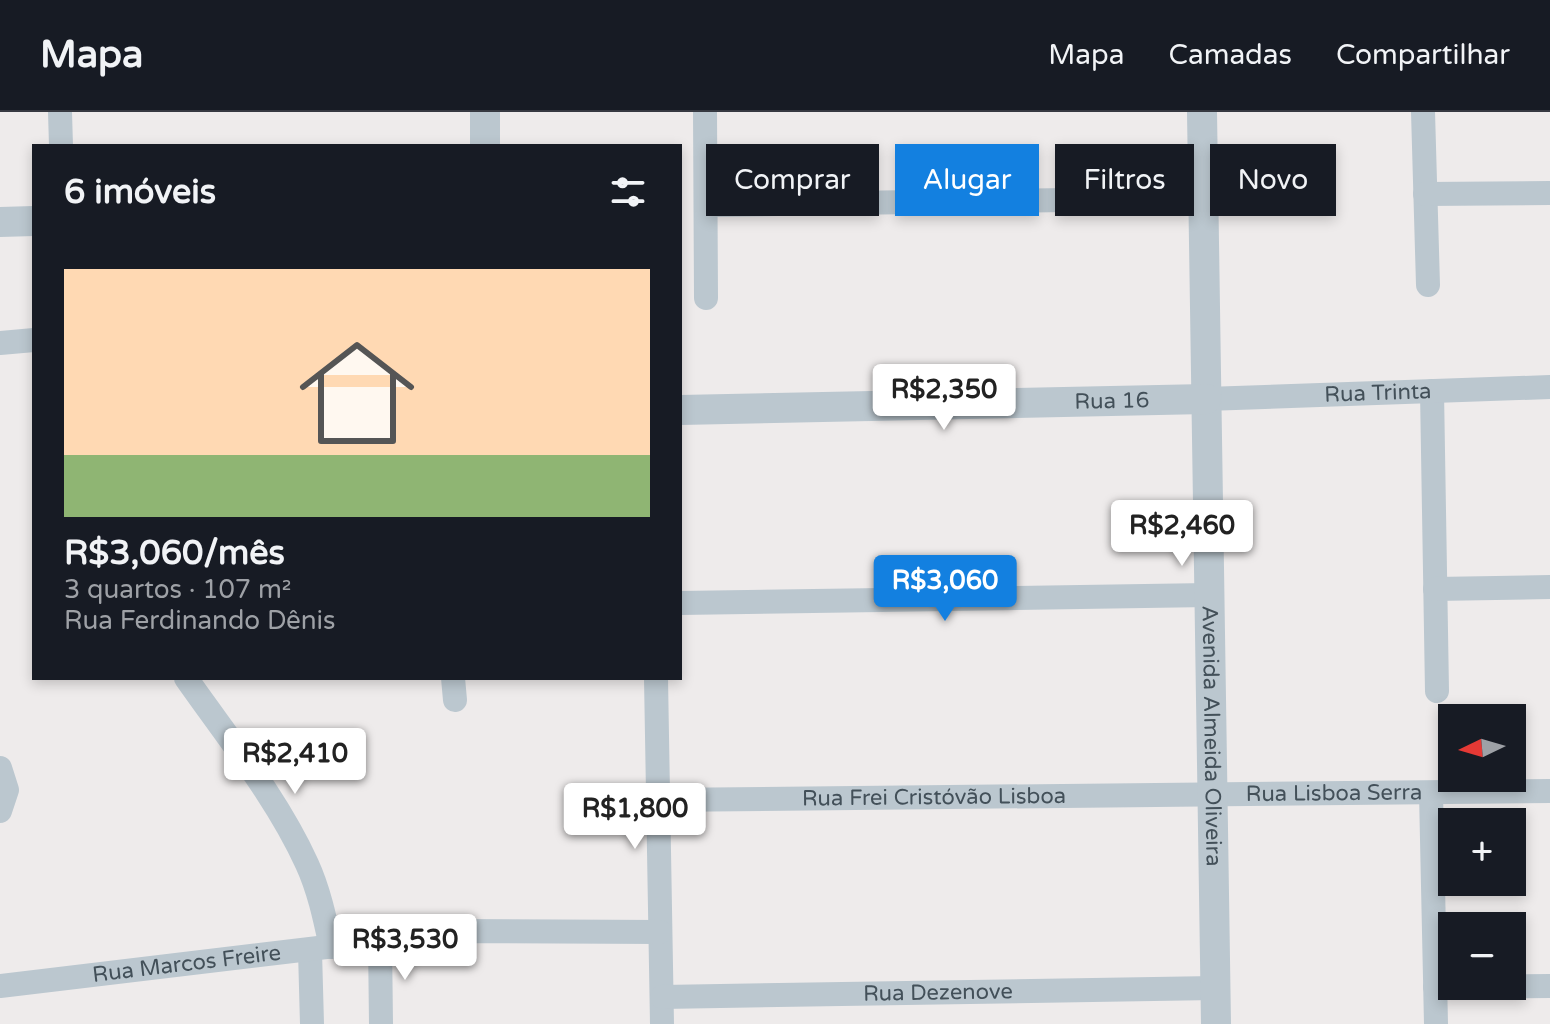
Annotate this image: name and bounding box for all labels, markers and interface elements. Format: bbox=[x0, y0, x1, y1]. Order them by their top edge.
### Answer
text: Mapa bbox=[40, 32, 143, 78]
text: Mapa bbox=[1048, 38, 1124, 72]
text: Camadas bbox=[1168, 38, 1292, 72]
text: Compartilhar bbox=[1336, 38, 1510, 72]
chip: Comprar bbox=[706, 144, 879, 216]
chip: Alugar bbox=[895, 144, 1039, 216]
chip: Filtros bbox=[1055, 144, 1194, 216]
chip: Novo bbox=[1210, 144, 1336, 216]
icon: filters bbox=[606, 170, 650, 214]
text: 6 imóveis bbox=[64, 172, 216, 213]
icon: home bbox=[285, 321, 429, 465]
pin: R$2,350 bbox=[870, 364, 1018, 432]
text: R$2,350 bbox=[891, 374, 997, 405]
street label: Rua Trinta bbox=[1324, 378, 1432, 408]
street label: Rua 16 bbox=[1074, 387, 1150, 415]
pin: R$2,460 bbox=[1108, 500, 1256, 568]
text: R$2,460 bbox=[1129, 510, 1235, 541]
text: R$3,060/mês bbox=[64, 533, 285, 574]
pin: R$3,060 bbox=[871, 555, 1019, 623]
text: R$3,060 bbox=[892, 565, 998, 596]
text: 3 quartos · 107 m² bbox=[64, 574, 291, 605]
text: Rua Ferdinando Dênis bbox=[64, 605, 335, 636]
street label: Avenida Almeida Oliveira bbox=[1197, 605, 1227, 867]
north arrow bbox=[1438, 704, 1526, 792]
map controls bbox=[1438, 704, 1526, 1000]
pin: R$2,410 bbox=[221, 728, 369, 796]
text: R$2,410 bbox=[242, 738, 348, 769]
street label: Rua Lisboa Serra bbox=[1246, 779, 1422, 807]
pin: R$1,800 bbox=[561, 783, 709, 851]
street label: Rua Frei Cristóvão Lisboa bbox=[802, 783, 1066, 812]
text: R$1,800 bbox=[582, 793, 688, 824]
button: + bbox=[1438, 808, 1526, 896]
button: − bbox=[1438, 912, 1526, 1000]
pin: R$3,530 bbox=[331, 914, 479, 982]
text: R$3,530 bbox=[352, 924, 458, 955]
street label: Rua Marcos Freire bbox=[91, 940, 282, 988]
street label: Rua Dezenove bbox=[863, 978, 1013, 1007]

